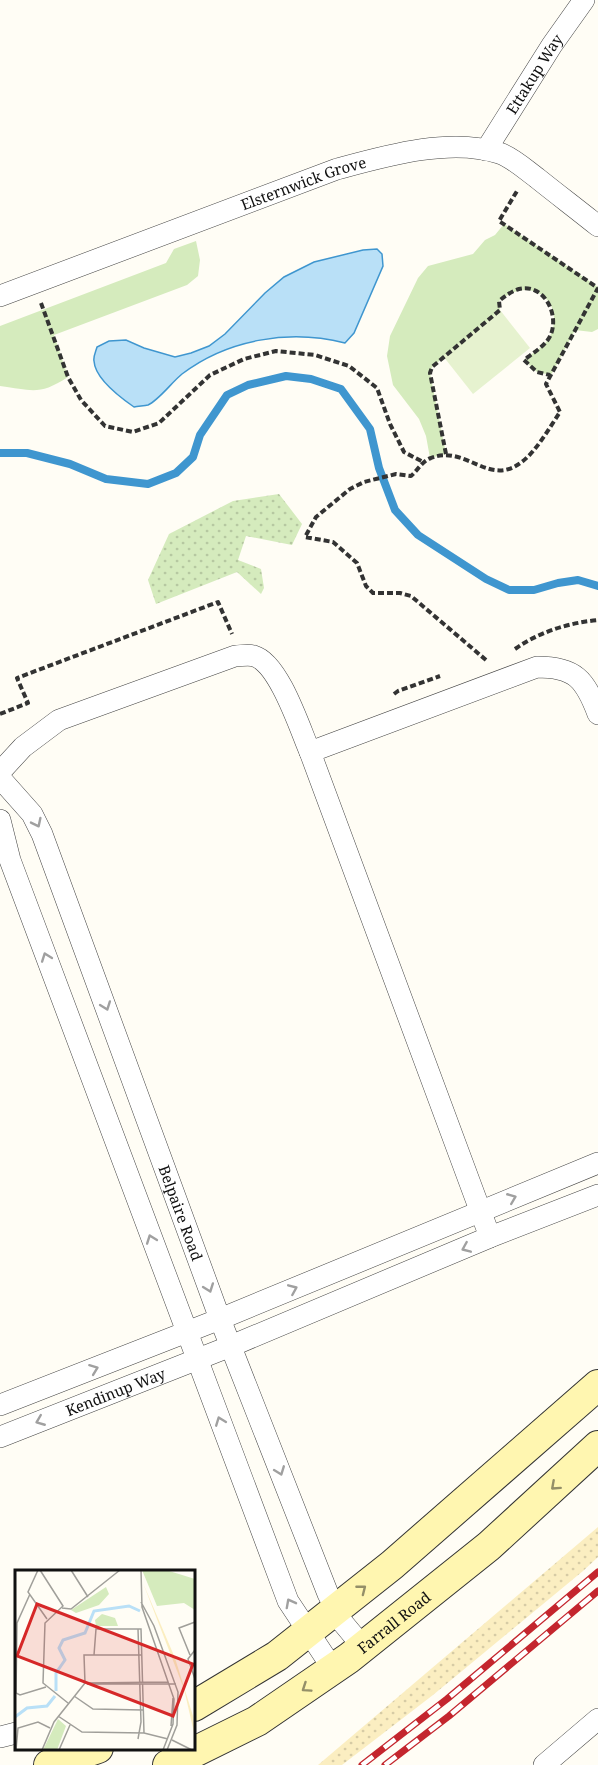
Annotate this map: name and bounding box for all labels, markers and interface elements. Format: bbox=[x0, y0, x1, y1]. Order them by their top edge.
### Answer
street label: Ettakup Way bbox=[501, 29, 567, 118]
street label: Elsternwick Grove bbox=[238, 152, 368, 214]
one-way arrow bbox=[29, 817, 41, 828]
one-way arrow bbox=[41, 953, 54, 963]
one-way arrow bbox=[99, 1000, 112, 1011]
street label: Belpaire Road bbox=[154, 1162, 208, 1263]
one-way arrow bbox=[506, 1193, 517, 1205]
one-way arrow bbox=[146, 1234, 159, 1244]
one-way arrow bbox=[461, 1241, 472, 1253]
one-way arrow bbox=[201, 1282, 214, 1292]
one-way arrow bbox=[287, 1284, 298, 1296]
street label: Kendinup Way bbox=[63, 1363, 169, 1420]
one-way arrow bbox=[88, 1364, 99, 1376]
one-way arrow bbox=[35, 1414, 46, 1426]
one-way arrow bbox=[215, 1416, 227, 1427]
one-way arrow bbox=[273, 1465, 285, 1476]
one-way arrow bbox=[551, 1479, 562, 1490]
inset map bbox=[15, 1570, 195, 1750]
one-way arrow bbox=[356, 1586, 367, 1597]
street label: Farrall Road bbox=[353, 1587, 434, 1658]
one-way arrow bbox=[286, 1598, 297, 1609]
one-way arrow bbox=[301, 1681, 312, 1692]

